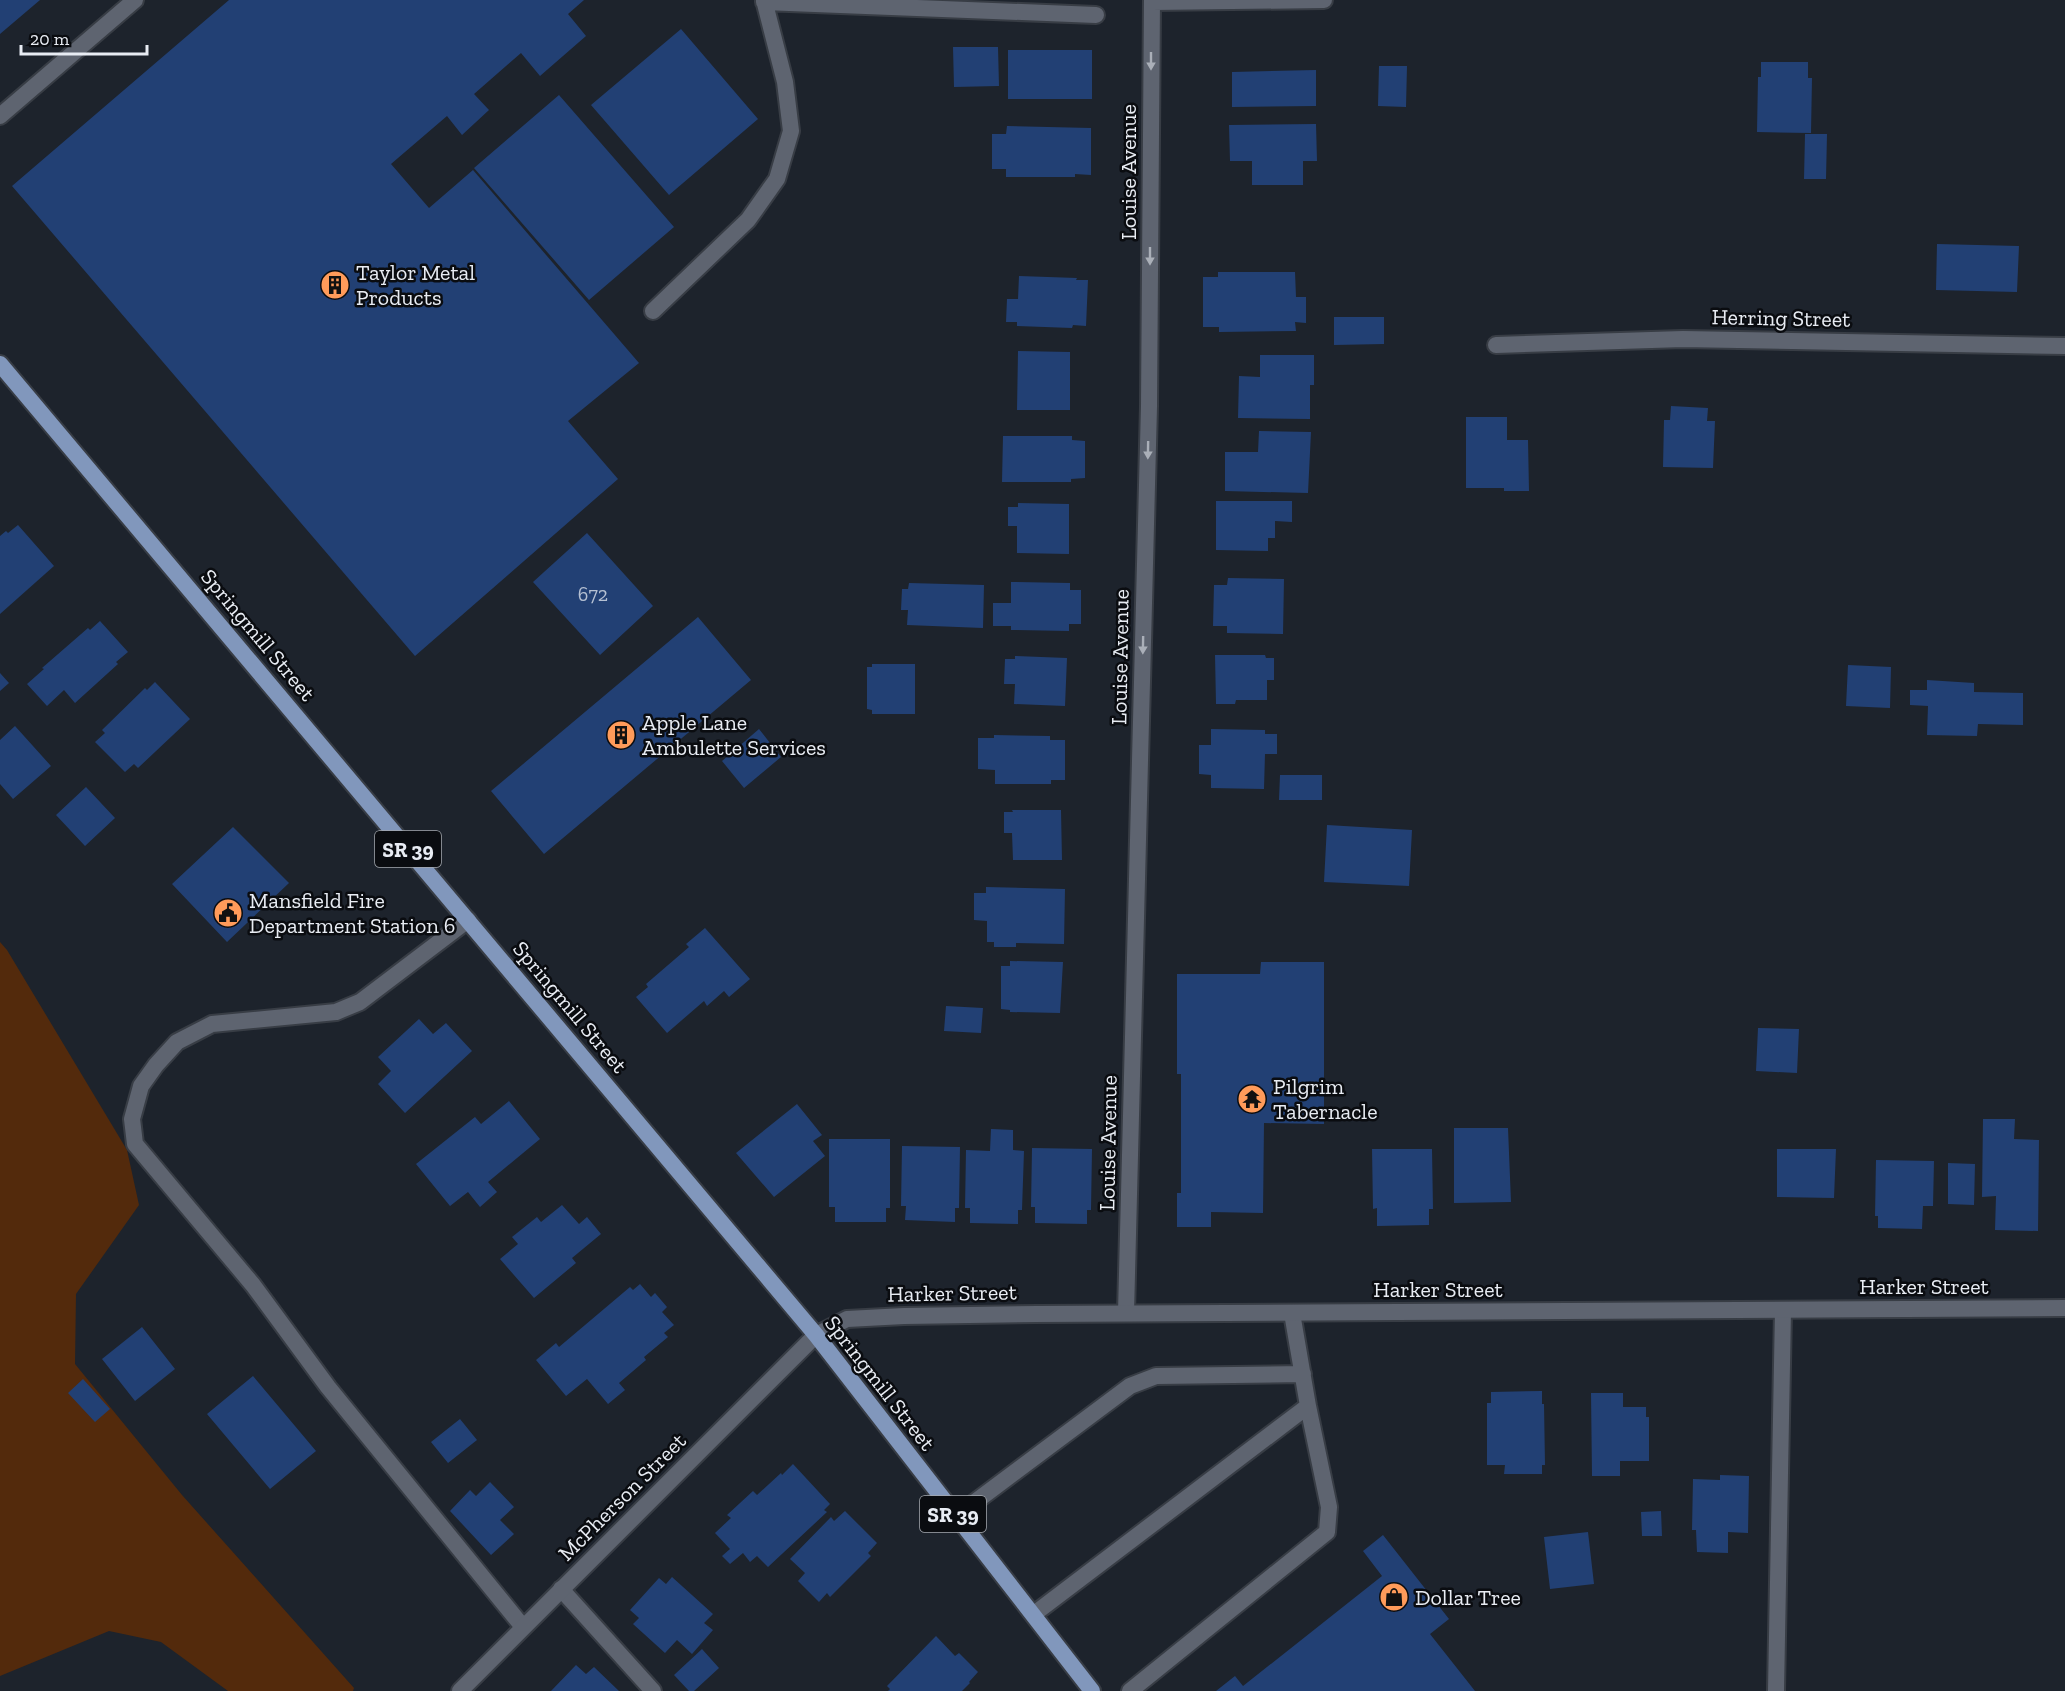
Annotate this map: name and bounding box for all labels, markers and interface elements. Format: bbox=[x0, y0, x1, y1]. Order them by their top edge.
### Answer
scale bar bbox=[21, 18, 147, 56]
text: 20 m bbox=[30, 28, 70, 50]
one-way arrow bbox=[1146, 51, 1156, 70]
street label: Louise Avenue bbox=[1115, 104, 1142, 240]
one-way arrow bbox=[1145, 246, 1155, 265]
place label: Taylor Metal Products bbox=[356, 259, 475, 311]
building icon: Taylor Metal Products bbox=[319, 269, 351, 301]
street label: Herring Street bbox=[1711, 303, 1851, 333]
one-way arrow bbox=[1143, 441, 1153, 460]
street label: Springmill Street bbox=[195, 564, 321, 707]
house number: 672 bbox=[578, 582, 608, 606]
street label: Louise Avenue bbox=[1105, 589, 1135, 725]
one-way arrow bbox=[1138, 636, 1148, 655]
place label: Apple Lane Ambulette Services bbox=[642, 709, 826, 761]
building icon: Apple Lane Ambulette Services bbox=[605, 719, 637, 751]
road number: SR 39 bbox=[375, 831, 441, 867]
place label: Mansfield Fire Department Station 6 bbox=[249, 887, 455, 939]
public building icon: Mansfield Fire Department Station 6 bbox=[212, 897, 244, 929]
street label: Springmill Street bbox=[507, 936, 633, 1079]
place label: Pilgrim Tabernacle bbox=[1273, 1073, 1378, 1125]
street label: Louise Avenue bbox=[1093, 1075, 1123, 1211]
temple icon: Pilgrim Tabernacle bbox=[1236, 1083, 1268, 1115]
street label: Harker Street bbox=[1859, 1273, 1990, 1300]
street label: Harker Street bbox=[1373, 1276, 1504, 1303]
street label: Harker Street bbox=[887, 1278, 1018, 1308]
street label: Springmill Street bbox=[819, 1310, 942, 1456]
street label: McPherson Street bbox=[552, 1427, 692, 1567]
road number: SR 39 bbox=[920, 1496, 986, 1532]
shop icon: Dollar Tree bbox=[1378, 1581, 1410, 1613]
place label: Dollar Tree bbox=[1415, 1584, 1521, 1611]

